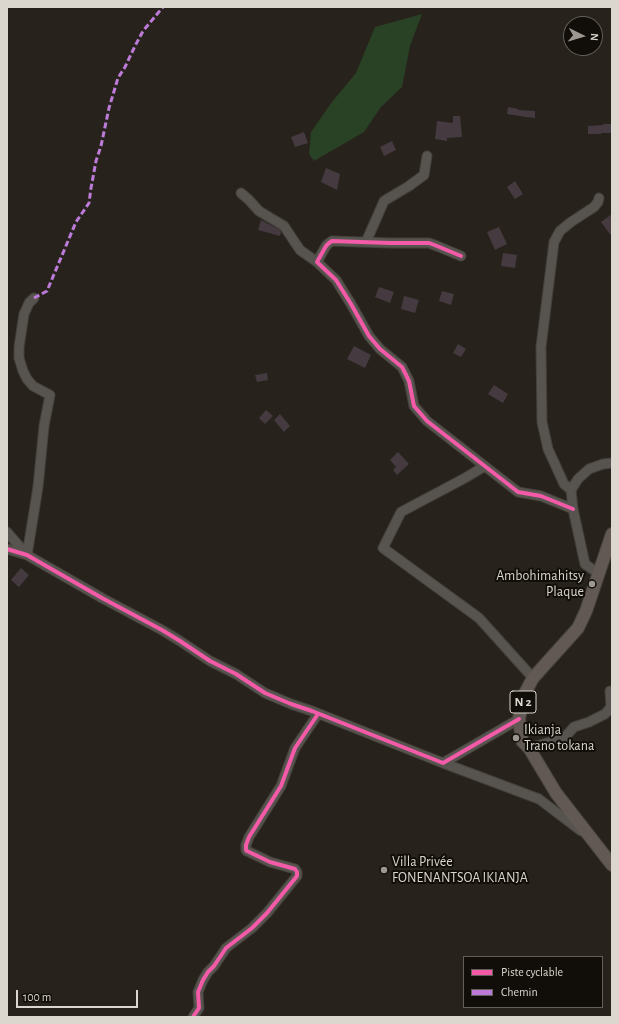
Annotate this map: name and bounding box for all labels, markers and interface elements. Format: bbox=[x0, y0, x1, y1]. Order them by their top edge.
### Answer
north arrow bbox=[563, 16, 603, 56]
text: N bbox=[589, 33, 600, 41]
place label: Ambohimahitsy Plaque bbox=[496, 568, 584, 600]
marker: Ambohimahitsy Plaque bbox=[587, 579, 597, 589]
road number: N 2 bbox=[510, 691, 536, 713]
place label: Ikianja Trano tokana bbox=[524, 722, 594, 754]
marker: Ikianja Trano tokana bbox=[511, 733, 521, 743]
place label: Villa Privée FONENANTSOA IKIANJA bbox=[392, 854, 528, 886]
marker: Villa Privée FONENANTSOA IKIANJA bbox=[379, 865, 389, 875]
legend bbox=[463, 956, 603, 1008]
text: Piste cyclable bbox=[501, 966, 563, 978]
scale bar bbox=[18, 982, 140, 1008]
text: Chemin bbox=[501, 986, 538, 998]
text: 100 m bbox=[23, 991, 51, 1003]

